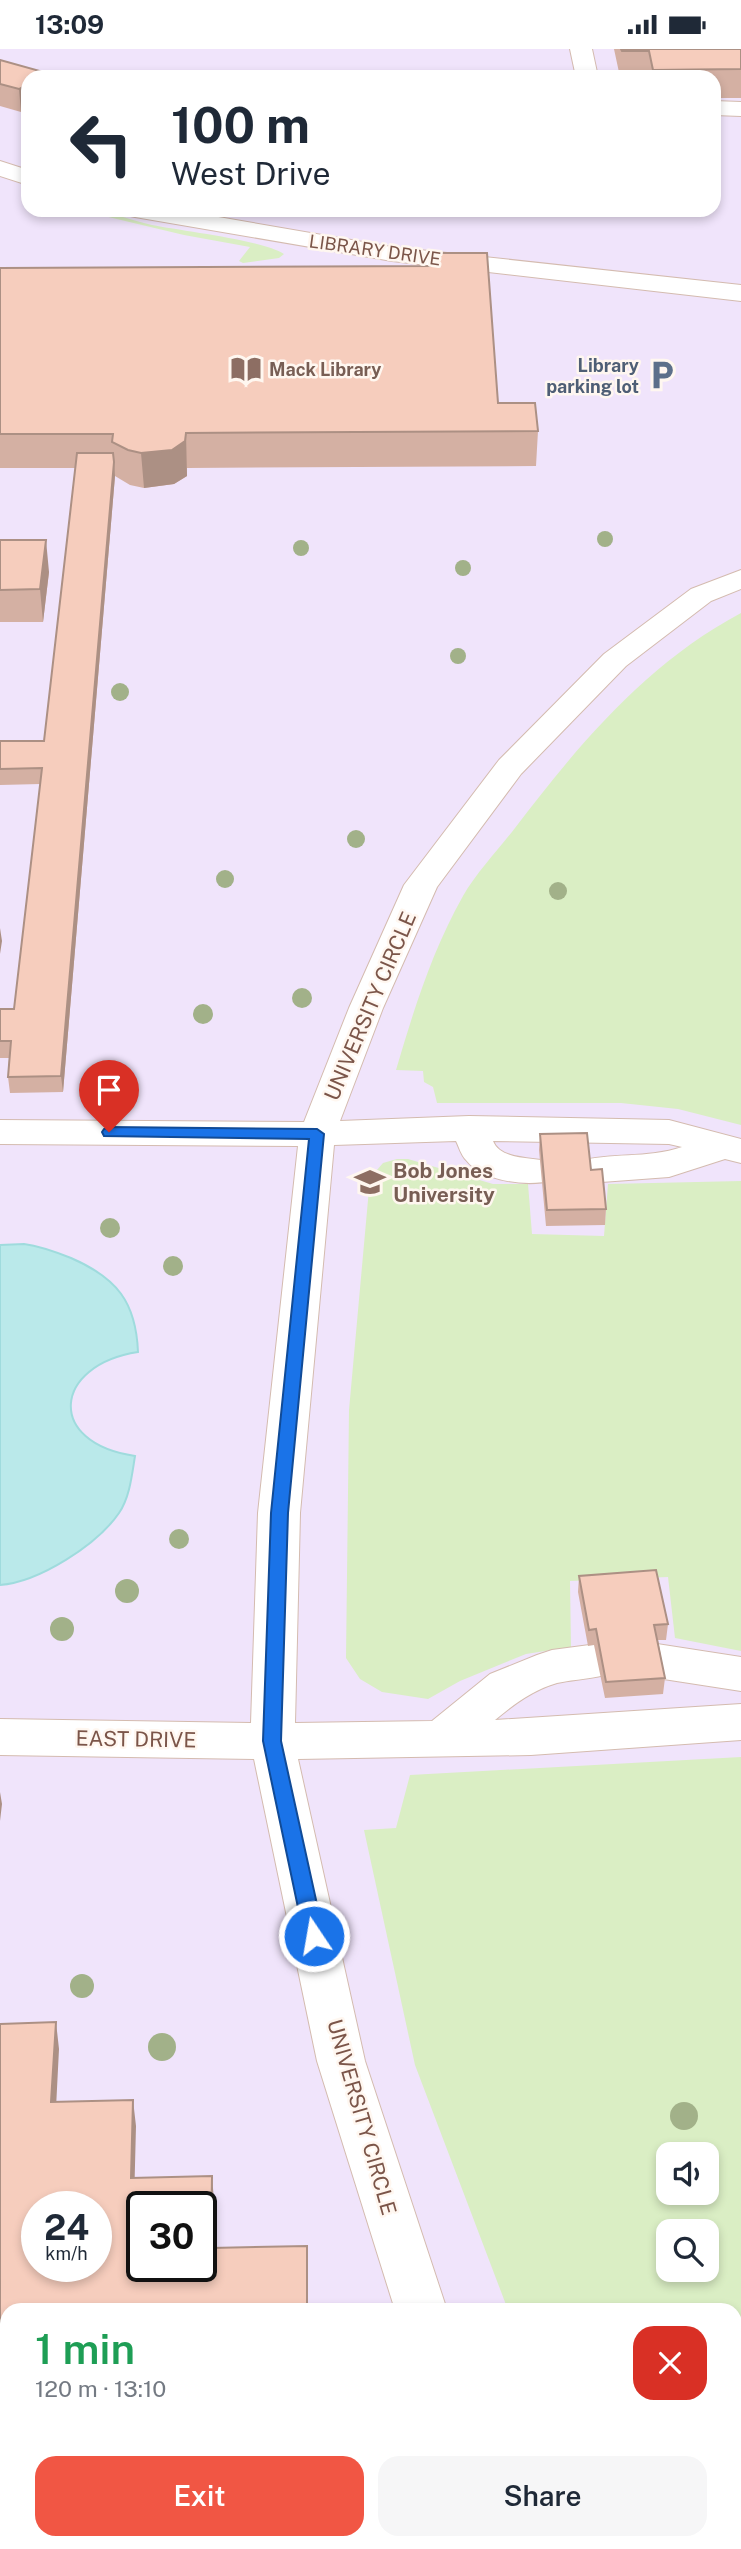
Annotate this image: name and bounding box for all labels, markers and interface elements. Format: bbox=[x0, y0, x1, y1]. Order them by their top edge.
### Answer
text: 13:09 bbox=[35, 9, 104, 40]
text: 100 m bbox=[171, 96, 310, 154]
icon: left bbox=[56, 98, 147, 189]
text: West Drive bbox=[171, 155, 331, 192]
street label: LIBRARY DRIVE bbox=[308, 230, 442, 270]
library icon: Mack Library bbox=[229, 352, 263, 386]
place label: Library parking lot bbox=[546, 355, 639, 397]
parking icon: Library parking lot bbox=[645, 358, 679, 392]
place label: Mack Library bbox=[269, 359, 381, 380]
street label: UNIVERSITY CIRCLE bbox=[319, 908, 421, 1104]
pin bbox=[79, 1060, 139, 1132]
icon: arrive bbox=[90, 1071, 128, 1109]
place label: Bob Jones University bbox=[393, 1158, 495, 1207]
school or university icon: Bob Jones University bbox=[353, 1165, 387, 1199]
street label: EAST DRIVE bbox=[75, 1725, 197, 1753]
position arrow bbox=[277, 1899, 351, 1973]
street label: UNIVERSITY CIRCLE bbox=[322, 2016, 402, 2218]
map controls bbox=[656, 2142, 719, 2282]
button: sound bbox=[656, 2142, 719, 2205]
speed limit sign: 30 bbox=[126, 2191, 217, 2282]
text: 24 bbox=[44, 2207, 89, 2248]
button: search bbox=[656, 2219, 719, 2282]
text: km/h bbox=[45, 2243, 88, 2264]
text: 1 min bbox=[35, 2324, 135, 2373]
button: close bbox=[633, 2326, 707, 2400]
text: 120 m · 13:10 bbox=[35, 2375, 166, 2402]
button: Exit bbox=[35, 2456, 364, 2536]
button: Share bbox=[378, 2456, 707, 2536]

